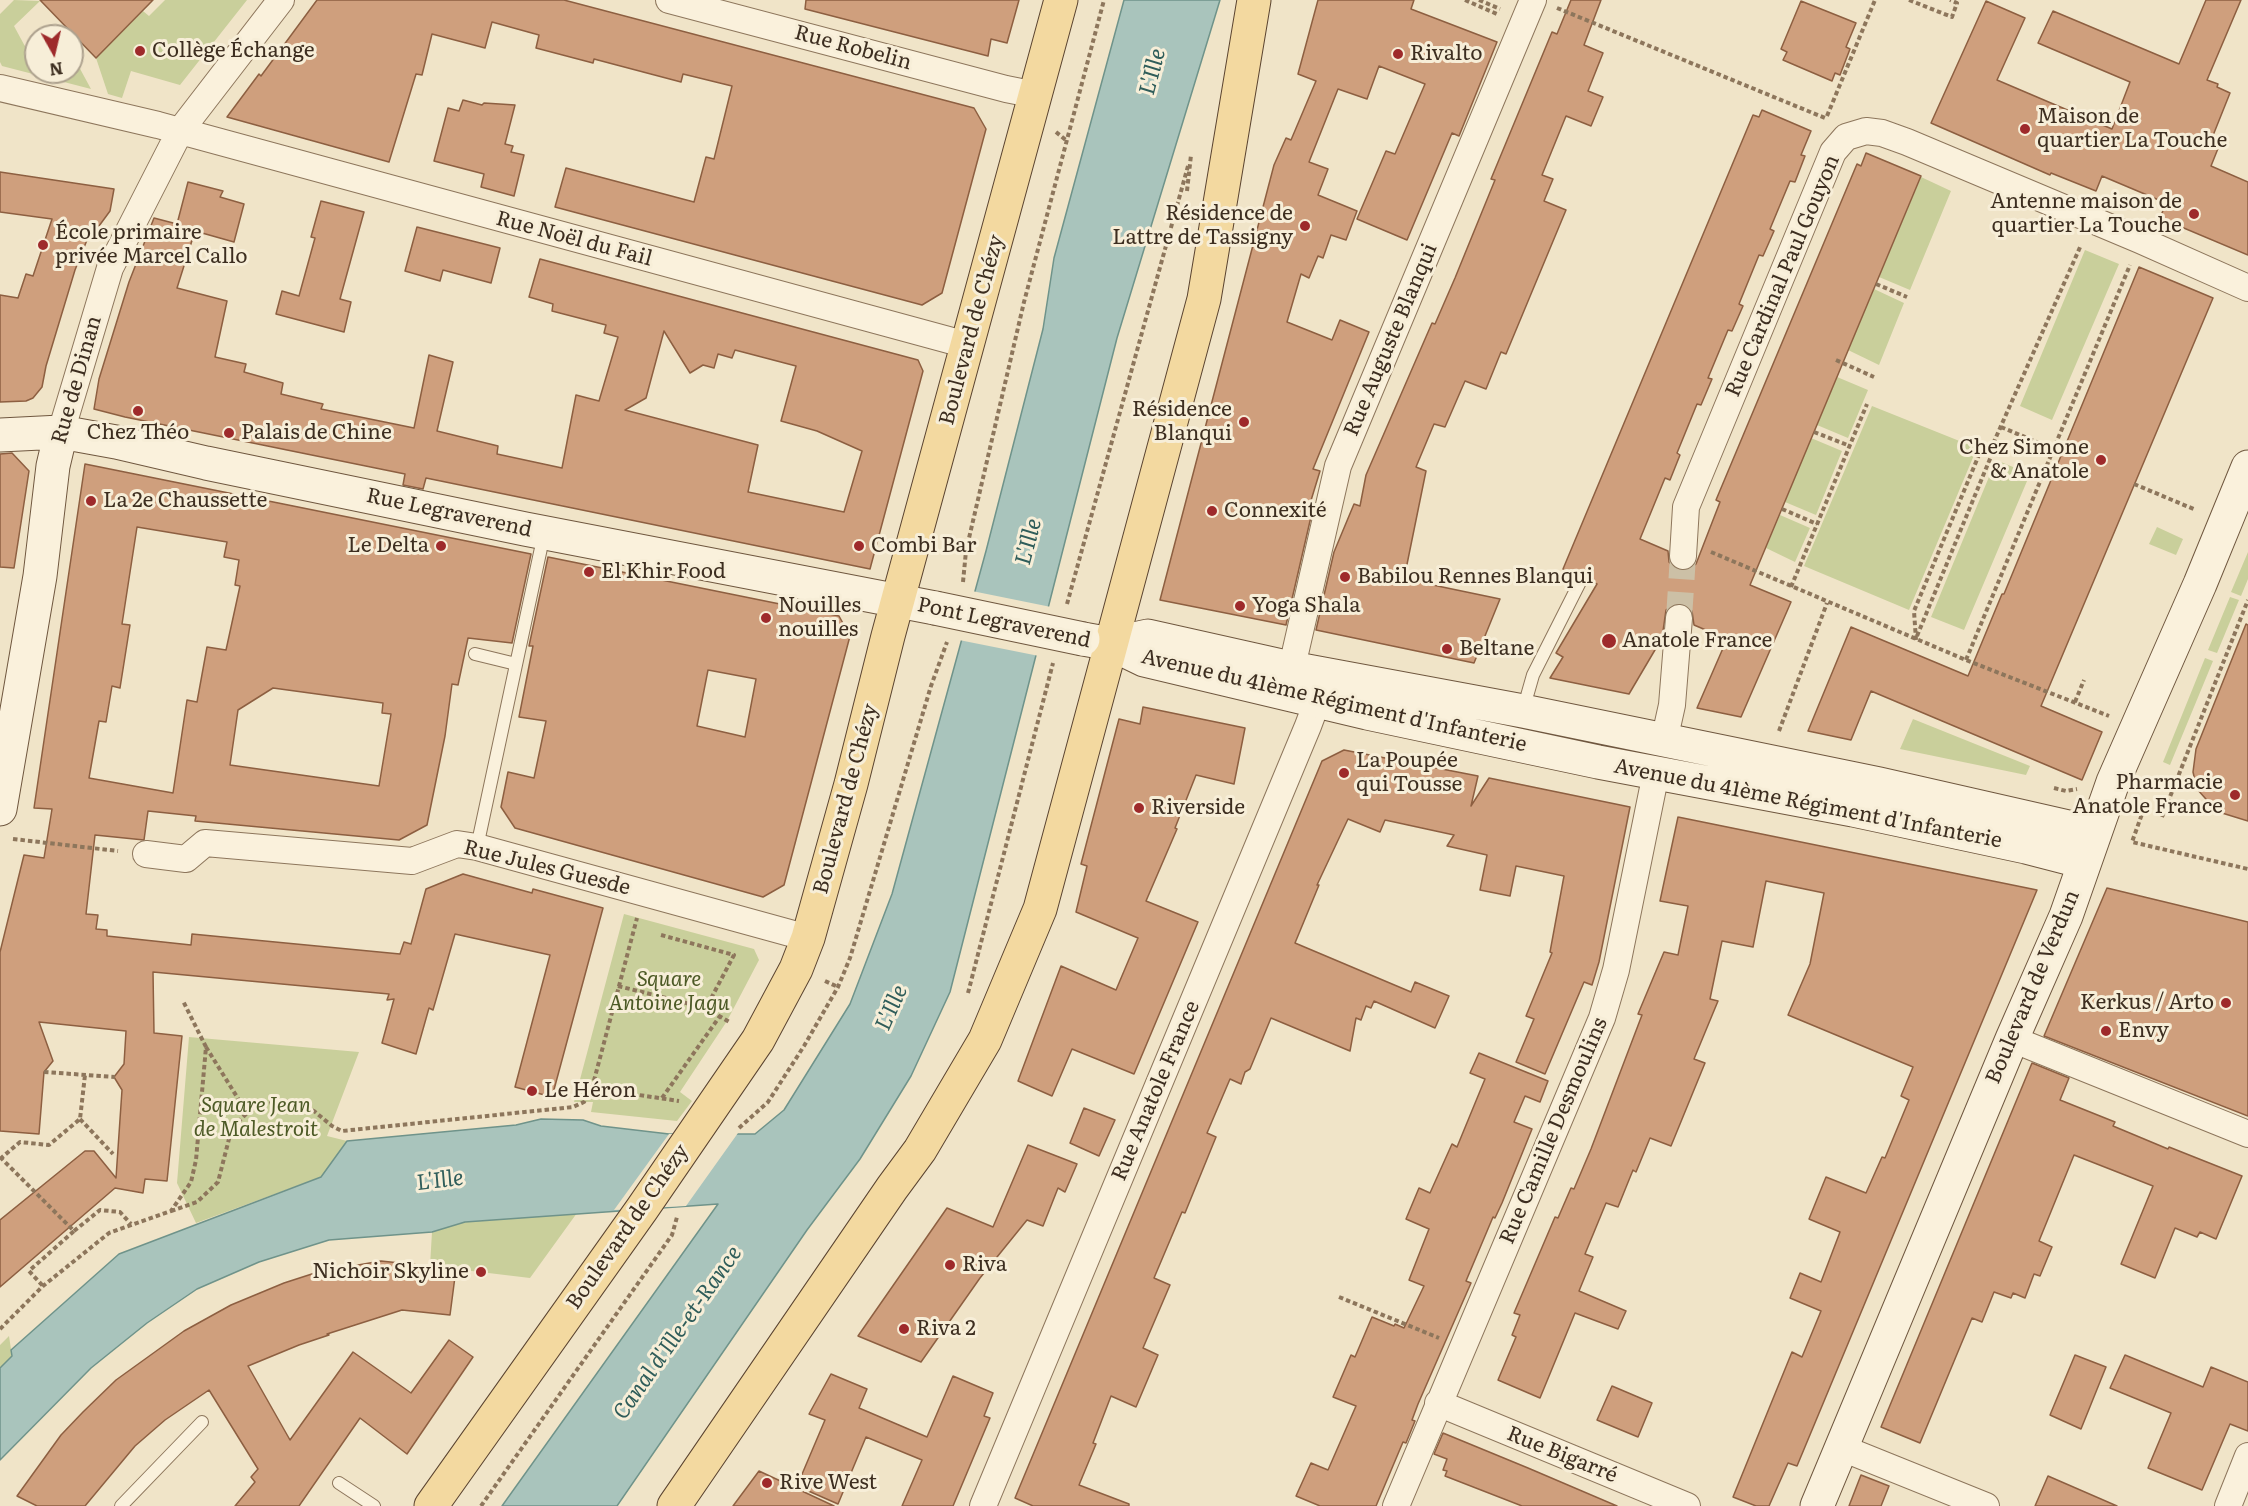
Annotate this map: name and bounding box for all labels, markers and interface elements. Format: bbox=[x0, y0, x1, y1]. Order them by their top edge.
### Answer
street label: Rue Robelin bbox=[792, 20, 914, 76]
north arrow bbox=[24, 24, 84, 84]
place label: Collège Échange bbox=[152, 38, 315, 64]
place label: Rivalto bbox=[1410, 41, 1483, 67]
marker: Collège Échange bbox=[133, 44, 147, 58]
water label: L'Ille bbox=[1134, 46, 1172, 98]
marker: Rivalto bbox=[1391, 47, 1405, 61]
text: N bbox=[48, 57, 65, 83]
place label: Maison de quartier La Touche bbox=[2037, 104, 2227, 154]
marker: Maison de quartier La Touche bbox=[2018, 122, 2032, 136]
street label: Rue Cardinal Paul Gouyon bbox=[1721, 151, 1845, 401]
place label: Antenne maison de quartier La Touche bbox=[1990, 189, 2182, 239]
place label: Résidence de Lattre de Tassigny bbox=[1112, 201, 1293, 251]
street label: Rue Noël du Fail bbox=[493, 206, 655, 272]
marker: Antenne maison de quartier La Touche bbox=[2187, 207, 2201, 221]
marker: Résidence de Lattre de Tassigny bbox=[1298, 219, 1312, 233]
place label: École primaire privée Marcel Callo bbox=[55, 220, 248, 270]
street label: Boulevard de Chézy bbox=[934, 232, 1010, 428]
marker: École primaire privée Marcel Callo bbox=[36, 238, 50, 252]
street label: Rue Auguste Blanqui bbox=[1339, 240, 1443, 440]
street label: Rue de Dinan bbox=[47, 313, 107, 447]
place label: Résidence Blanqui bbox=[1132, 397, 1232, 447]
marker: Chez Théo bbox=[131, 404, 145, 418]
marker: Résidence Blanqui bbox=[1237, 415, 1251, 429]
place label: Chez Théo bbox=[87, 420, 189, 446]
place label: Palais de Chine bbox=[241, 420, 392, 446]
marker: Palais de Chine bbox=[222, 426, 236, 440]
place label: Chez Simone & Anatole bbox=[1959, 435, 2089, 485]
marker: Chez Simone & Anatole bbox=[2094, 453, 2108, 467]
street label: Rue Legraverend bbox=[364, 483, 534, 543]
place label: La 2e Chaussette bbox=[103, 488, 267, 514]
marker: La 2e Chaussette bbox=[84, 494, 98, 508]
place label: Connexité bbox=[1224, 498, 1327, 524]
marker: Connexité bbox=[1205, 504, 1219, 518]
water label: L'Ille bbox=[1010, 516, 1048, 568]
place label: Le Delta bbox=[347, 533, 429, 559]
place label: Combi Bar bbox=[871, 533, 976, 559]
marker: Le Delta bbox=[434, 539, 448, 553]
marker: Combi Bar bbox=[852, 539, 866, 553]
place label: El Khir Food bbox=[601, 559, 726, 585]
place label: Babilou Rennes Blanqui bbox=[1357, 564, 1593, 590]
marker: El Khir Food bbox=[582, 565, 596, 579]
marker: Babilou Rennes Blanqui bbox=[1338, 570, 1352, 584]
street label: Pont Legraverend bbox=[915, 592, 1093, 654]
place label: Nouilles nouilles bbox=[778, 593, 861, 643]
place label: Yoga Shala bbox=[1252, 593, 1361, 619]
marker: Yoga Shala bbox=[1233, 599, 1247, 613]
marker: Nouilles nouilles bbox=[759, 611, 773, 625]
place label: Anatole France bbox=[1622, 628, 1772, 654]
marker: Anatole France bbox=[1600, 632, 1618, 650]
place label: Beltane bbox=[1459, 636, 1534, 662]
marker: Beltane bbox=[1440, 642, 1454, 656]
street label: Avenue du 41ème Régiment d'Infanterie bbox=[1139, 644, 1529, 758]
street label: Boulevard de Chézy bbox=[808, 701, 884, 897]
place label: La Poupée qui Tousse bbox=[1356, 748, 1462, 798]
street label: Avenue du 41ème Régiment d'Infanterie bbox=[1612, 754, 2004, 854]
marker: La Poupée qui Tousse bbox=[1337, 766, 1351, 780]
place label: Pharmacie Anatole France bbox=[2073, 770, 2223, 820]
marker: Pharmacie Anatole France bbox=[2228, 788, 2242, 802]
place label: Riverside bbox=[1151, 795, 1245, 821]
marker: Riverside bbox=[1132, 801, 1146, 815]
street label: Rue Jules Guesde bbox=[461, 835, 633, 901]
street label: Boulevard de Verdun bbox=[1981, 886, 2085, 1088]
park label: Square Antoine Jagu bbox=[608, 967, 730, 1017]
water label: L'Ille bbox=[870, 981, 914, 1035]
place label: Kerkus / Arto bbox=[2080, 990, 2214, 1016]
marker: Kerkus / Arto bbox=[2219, 996, 2233, 1010]
street label: Rue Anatole France bbox=[1107, 997, 1205, 1185]
street label: Rue Camille Desmoulins bbox=[1495, 1014, 1613, 1248]
place label: Envy bbox=[2118, 1018, 2169, 1044]
marker: Envy bbox=[2099, 1024, 2113, 1038]
place label: Le Héron bbox=[544, 1078, 636, 1104]
marker: Le Héron bbox=[525, 1084, 539, 1098]
park label: Square Jean de Malestroit bbox=[194, 1093, 318, 1143]
street label: Boulevard de Chézy bbox=[562, 1140, 694, 1314]
water label: L'Ille bbox=[415, 1165, 465, 1197]
water label: Canal d'Ille-et-Rance bbox=[608, 1241, 748, 1425]
place label: Riva bbox=[962, 1252, 1007, 1278]
marker: Riva bbox=[943, 1258, 957, 1272]
place label: Nichoir Skyline bbox=[312, 1259, 469, 1285]
marker: Nichoir Skyline bbox=[474, 1265, 488, 1279]
place label: Riva 2 bbox=[916, 1316, 976, 1342]
marker: Riva 2 bbox=[897, 1322, 911, 1336]
street label: Rue Bigarré bbox=[1503, 1421, 1621, 1489]
place label: Rive West bbox=[779, 1470, 877, 1496]
marker: Rive West bbox=[760, 1476, 774, 1490]

